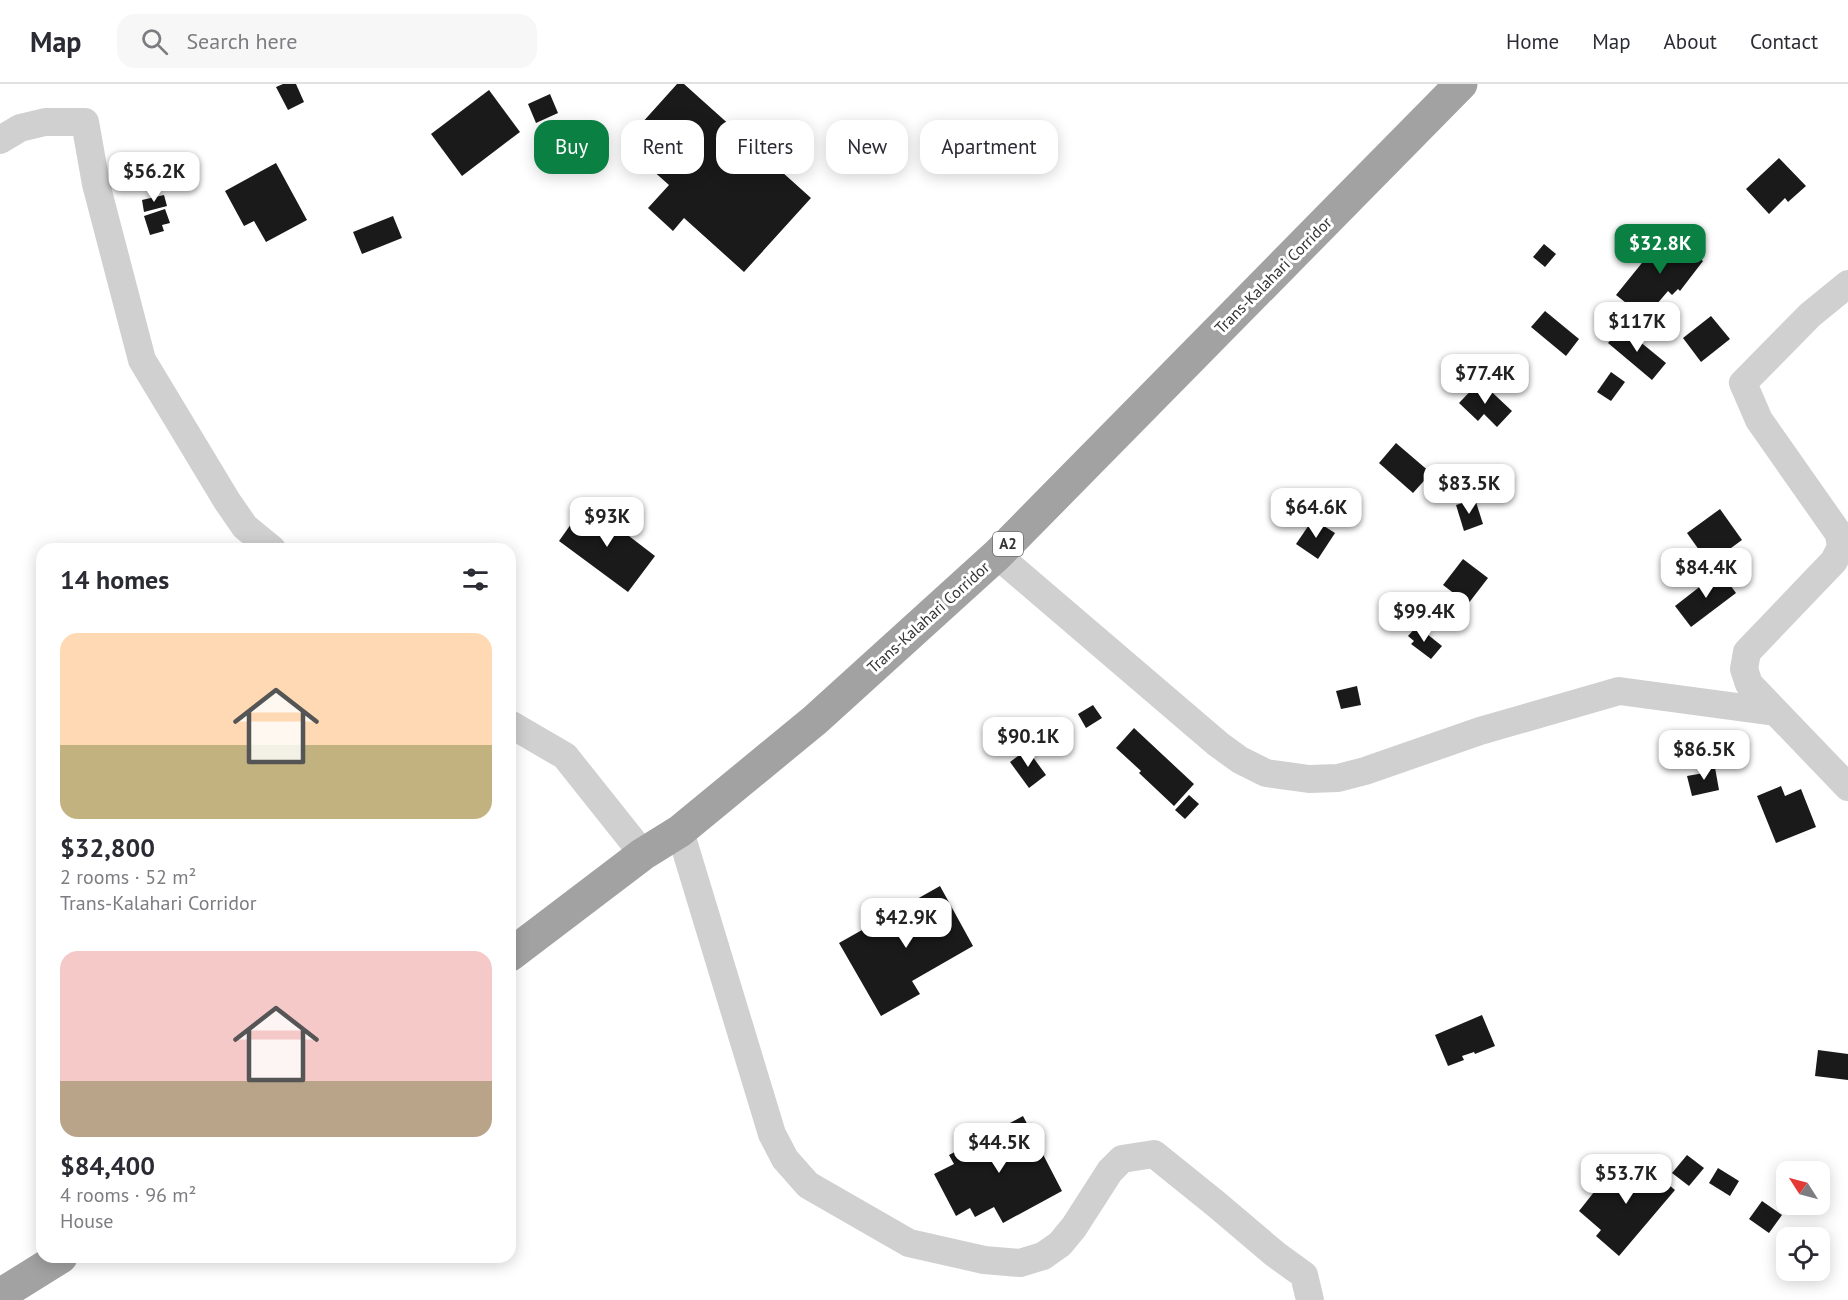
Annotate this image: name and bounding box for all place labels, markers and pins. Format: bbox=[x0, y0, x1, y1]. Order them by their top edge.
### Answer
pin: $56.2K bbox=[105, 152, 203, 203]
pin: $32.8K bbox=[1611, 224, 1709, 275]
pin: $117K bbox=[1595, 302, 1679, 353]
pin: $77.4K bbox=[1436, 354, 1534, 405]
pin: $83.5K bbox=[1420, 464, 1518, 515]
pin: $64.6K bbox=[1267, 488, 1365, 539]
pin: $93K bbox=[571, 497, 643, 548]
pin: $84.4K bbox=[1657, 548, 1755, 599]
pin: $99.4K bbox=[1375, 592, 1473, 643]
pin: $90.1K bbox=[979, 717, 1077, 768]
pin: $86.5K bbox=[1655, 730, 1753, 781]
pin: $42.9K bbox=[857, 898, 955, 949]
pin: $44.5K bbox=[950, 1123, 1048, 1174]
pin: $53.7K bbox=[1577, 1154, 1675, 1205]

